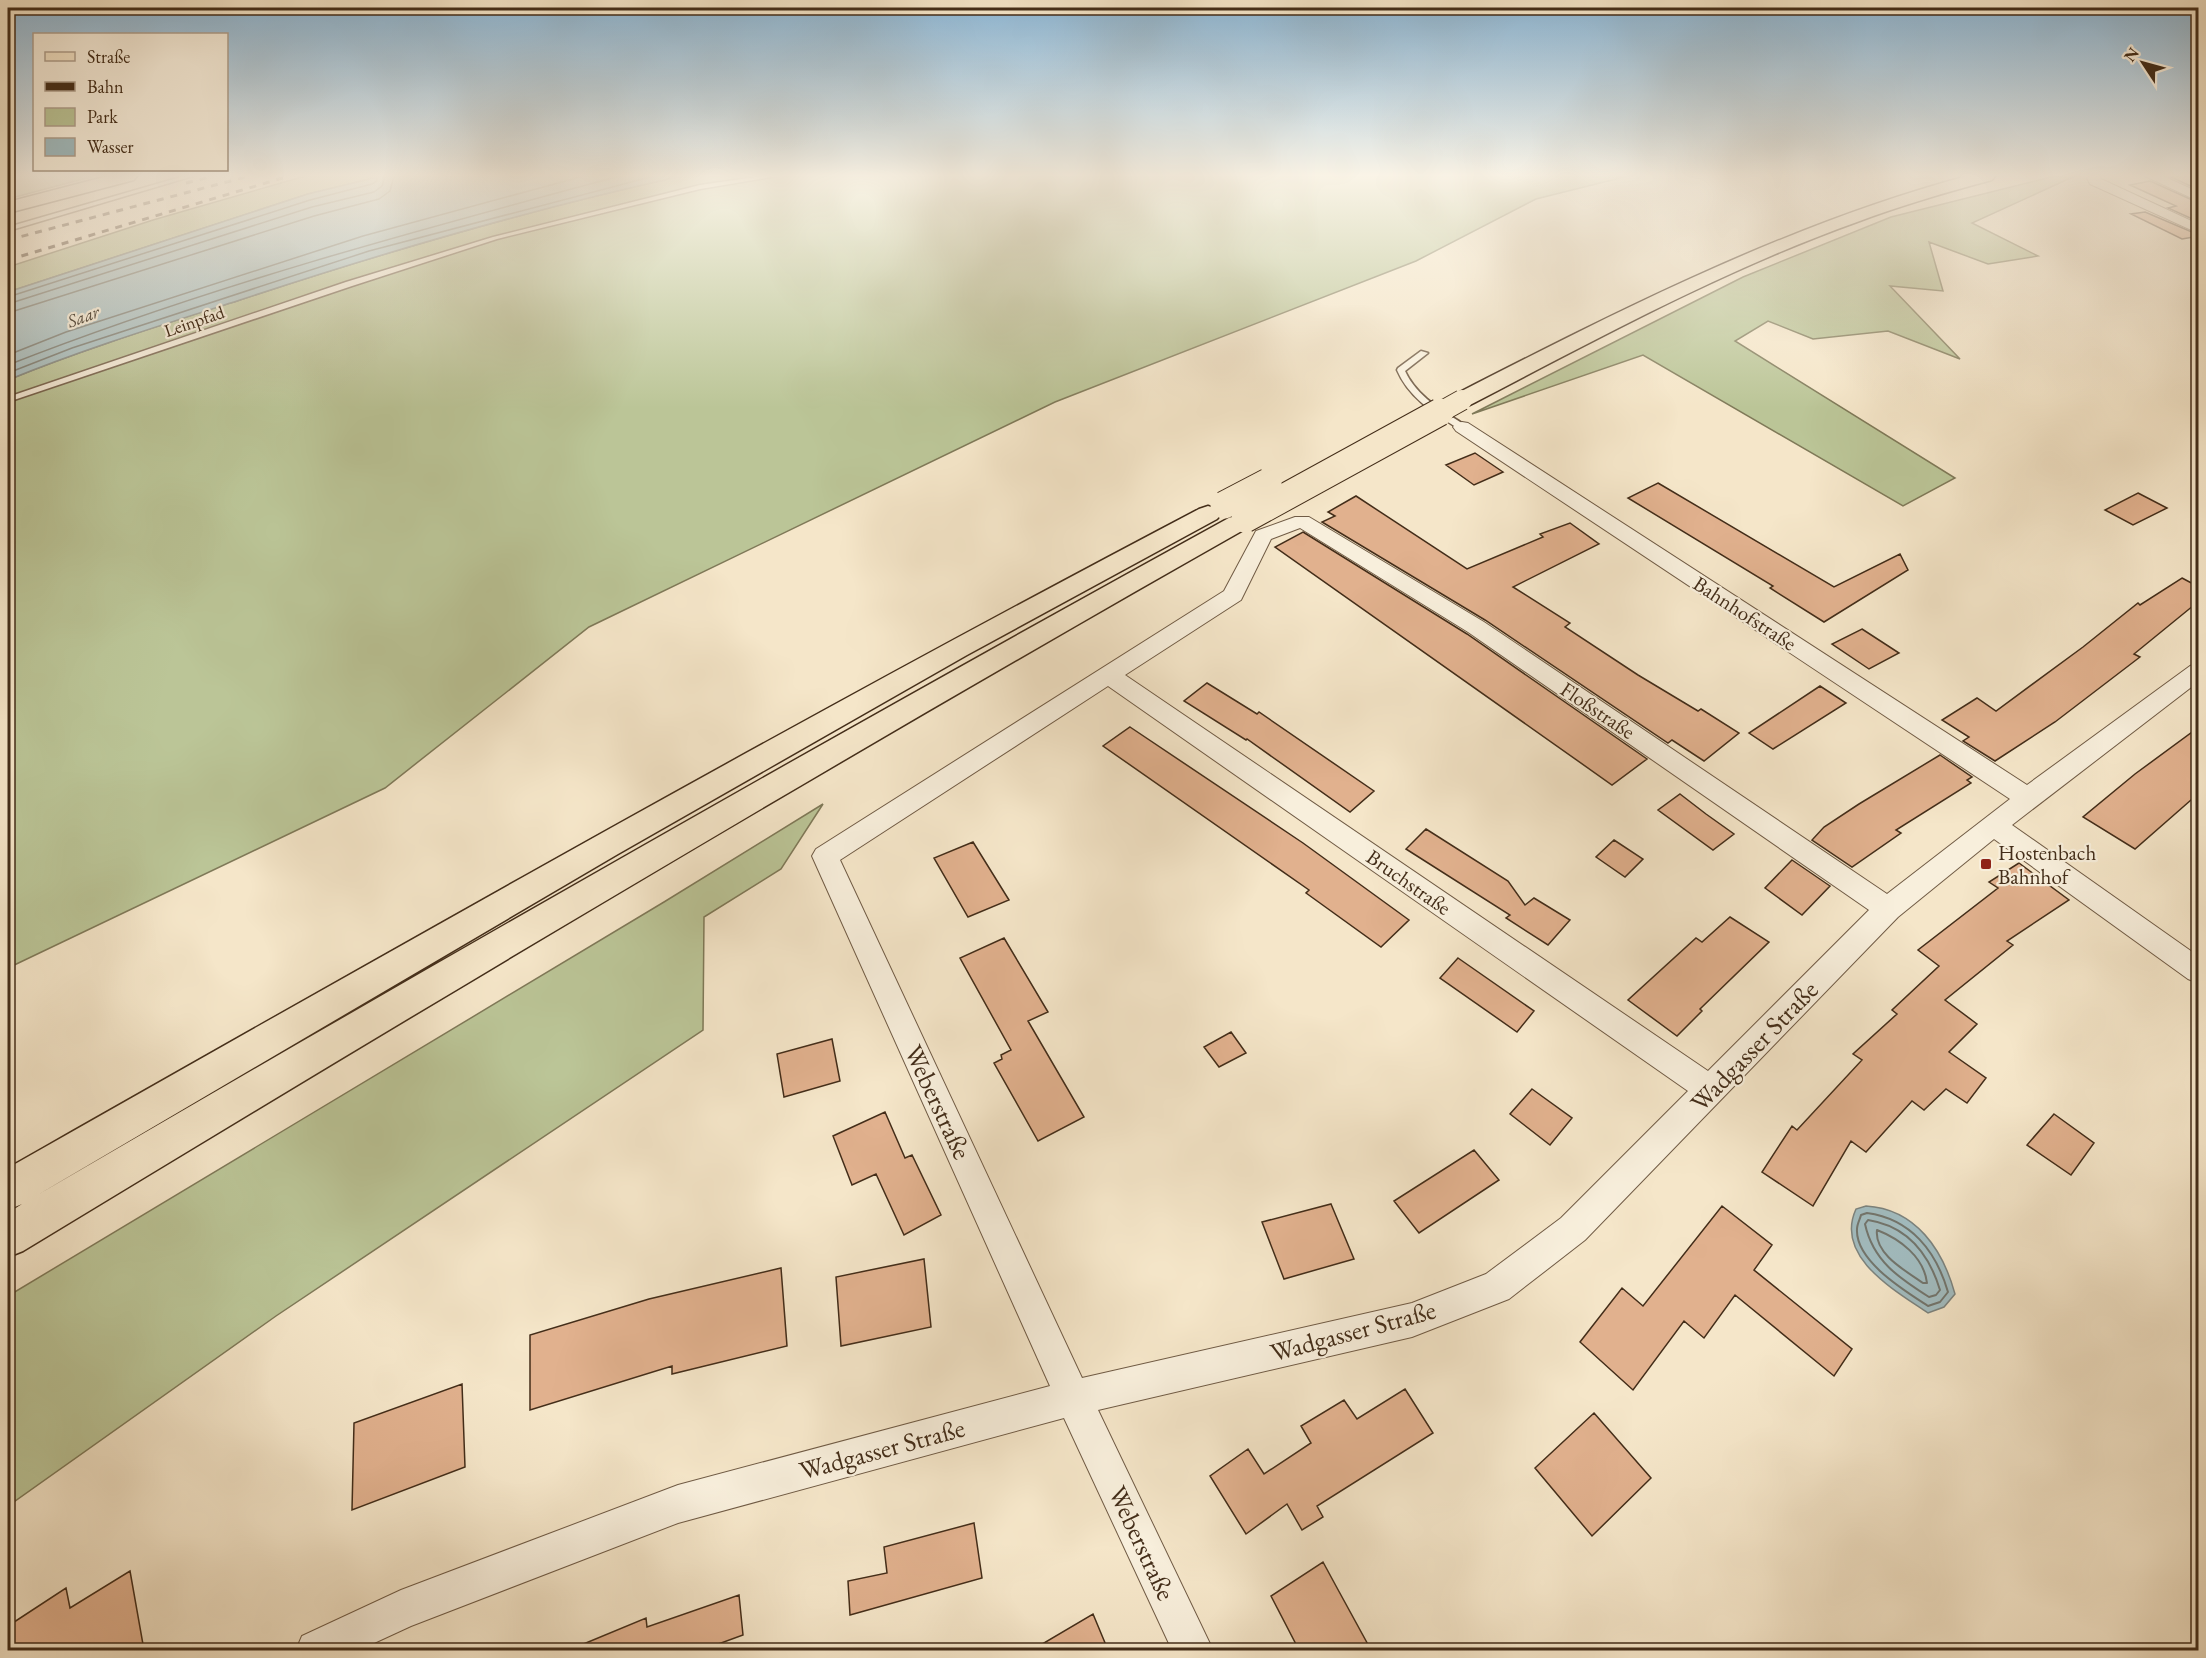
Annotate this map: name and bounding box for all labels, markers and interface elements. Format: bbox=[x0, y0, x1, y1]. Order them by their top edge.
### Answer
legend bbox=[33, 33, 228, 171]
north arrow bbox=[2113, 33, 2173, 93]
text: N bbox=[2119, 43, 2144, 66]
text: Straße bbox=[87, 45, 130, 68]
text: Bahn bbox=[87, 75, 124, 98]
text: Park bbox=[87, 105, 118, 128]
text: Wasser bbox=[87, 135, 134, 158]
water label: Saar bbox=[63, 299, 103, 333]
street label: Leinpfad bbox=[161, 300, 228, 342]
street label: Bahnhofstraße bbox=[1688, 570, 1802, 656]
street label: Floßstraße bbox=[1555, 675, 1641, 745]
place label: Hostenbach Bahnhof bbox=[1998, 839, 2096, 890]
street label: Bruchstraße bbox=[1361, 843, 1457, 921]
marker: Hostenbach Bahnhof bbox=[1979, 857, 1993, 871]
street label: Wadgasser Straße bbox=[1683, 973, 1825, 1119]
street label: Weberstraße bbox=[897, 1039, 979, 1165]
street label: Wadgasser Straße bbox=[1267, 1293, 1439, 1369]
street label: Wadgasser Straße bbox=[796, 1411, 968, 1487]
street label: Weberstraße bbox=[1101, 1480, 1183, 1606]

